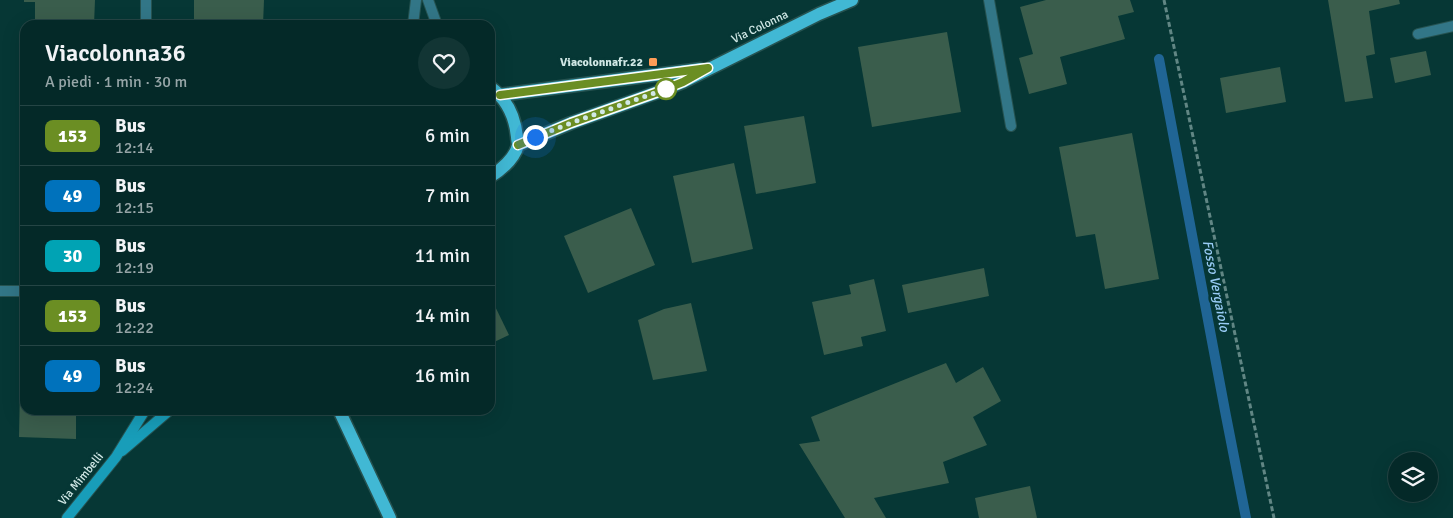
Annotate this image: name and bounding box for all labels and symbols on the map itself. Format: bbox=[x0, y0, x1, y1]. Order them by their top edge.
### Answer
street label: Via Colonna bbox=[729, 7, 791, 47]
place label: Viacolonnafr.22 bbox=[560, 55, 643, 70]
marker: Viacolonnafr.22 bbox=[647, 56, 659, 68]
unlabelled marker bbox=[655, 78, 677, 100]
your location bbox=[523, 125, 548, 150]
water label: Fosso Vergaiolo bbox=[1199, 239, 1233, 334]
street label: Via Mimbelli bbox=[55, 449, 107, 509]

